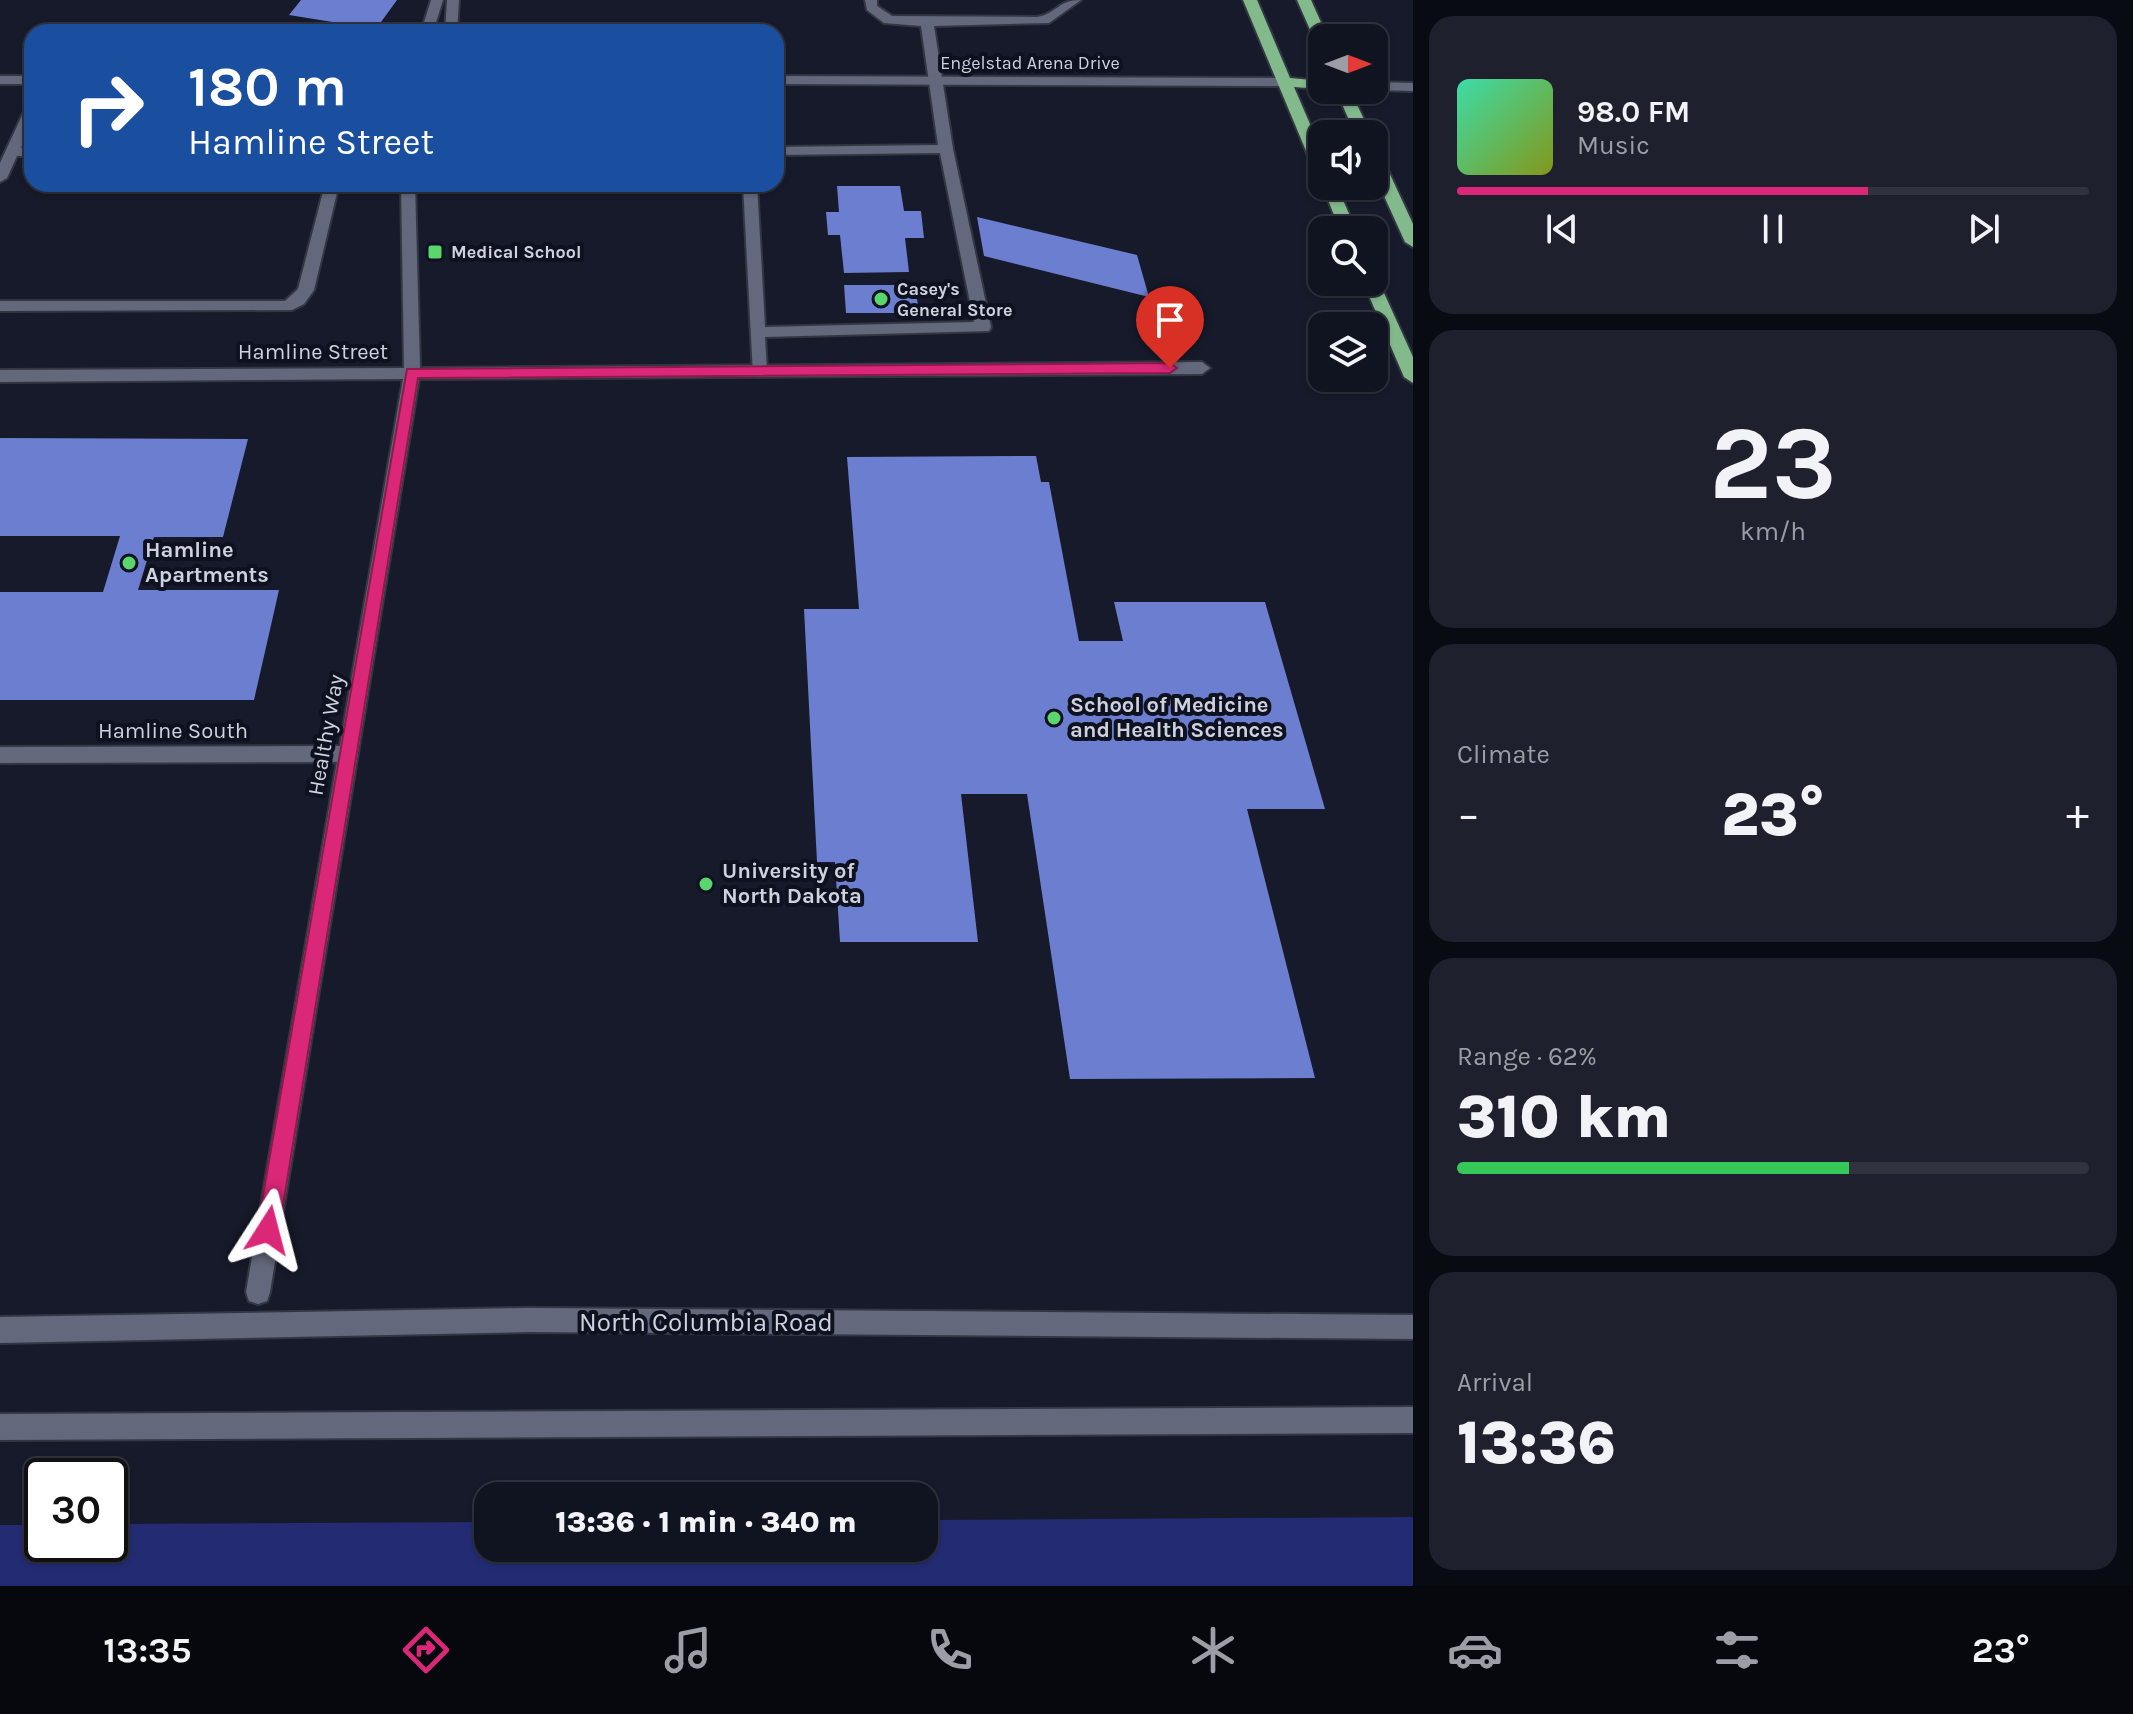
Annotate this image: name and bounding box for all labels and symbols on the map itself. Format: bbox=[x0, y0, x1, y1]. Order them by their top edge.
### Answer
north arrow bbox=[1308, 24, 1388, 104]
street label: Engelstad Arena Drive bbox=[940, 52, 1120, 74]
place label: Medical School bbox=[451, 241, 581, 263]
marker: Medical School bbox=[426, 243, 444, 261]
place label: Casey's General Store bbox=[897, 278, 1012, 321]
pin bbox=[1136, 286, 1204, 368]
marker: Casey's General Store bbox=[872, 290, 890, 308]
street label: Hamline Street bbox=[238, 339, 388, 365]
place label: Hamline Apartments bbox=[145, 537, 269, 588]
marker: Hamline Apartments bbox=[120, 554, 138, 572]
street label: Healthy Way bbox=[303, 672, 349, 798]
place label: School of Medicine and Health Sciences bbox=[1070, 692, 1284, 743]
marker: School of Medicine and Health Sciences bbox=[1045, 709, 1063, 727]
street label: Hamline South bbox=[98, 718, 248, 744]
place label: University of North Dakota bbox=[722, 858, 862, 909]
marker: University of North Dakota bbox=[697, 875, 715, 893]
position arrow bbox=[226, 1188, 310, 1272]
street label: North Columbia Road bbox=[579, 1307, 833, 1338]
speed limit sign: 30 bbox=[24, 1458, 128, 1562]

